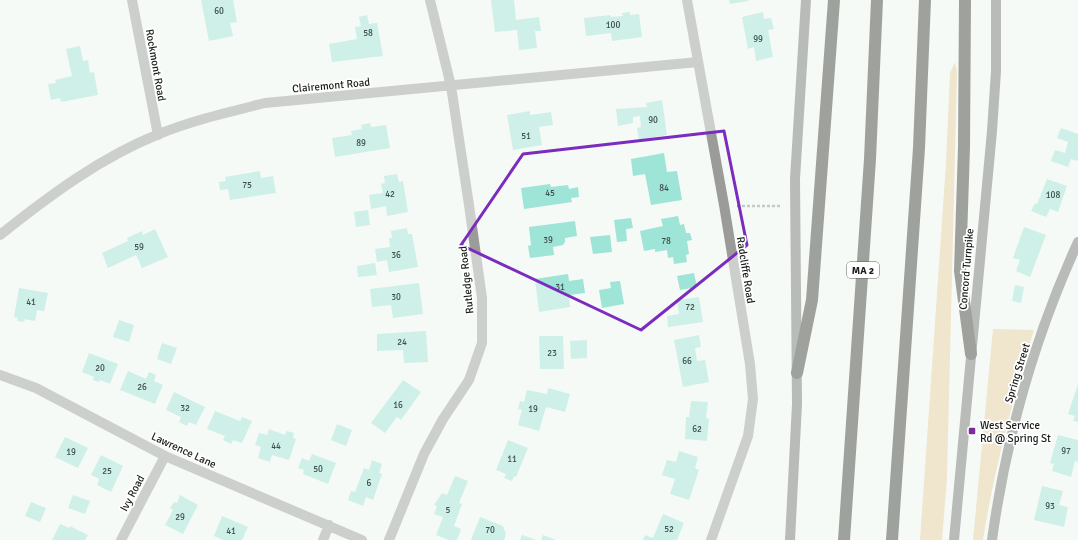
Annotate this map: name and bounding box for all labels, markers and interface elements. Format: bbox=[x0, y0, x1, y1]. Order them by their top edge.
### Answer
house number: 60 bbox=[214, 6, 224, 17]
house number: 100 bbox=[606, 20, 620, 31]
street label: Rockmont Road bbox=[143, 28, 168, 102]
house number: 58 bbox=[363, 28, 373, 39]
house number: 99 bbox=[753, 34, 763, 45]
street label: Clairemont Road bbox=[292, 76, 371, 95]
house number: 90 bbox=[648, 115, 658, 126]
house number: 51 bbox=[521, 131, 531, 142]
house number: 89 bbox=[356, 138, 366, 149]
house number: 75 bbox=[242, 180, 252, 191]
house number: 84 bbox=[659, 183, 669, 194]
house number: 45 bbox=[545, 188, 555, 199]
house number: 42 bbox=[385, 189, 395, 200]
house number: 108 bbox=[1046, 190, 1060, 201]
street label: Concord Turnpike bbox=[956, 228, 977, 310]
house number: 39 bbox=[543, 235, 553, 246]
house number: 78 bbox=[661, 236, 671, 247]
street label: Radcliffe Road bbox=[734, 236, 757, 305]
house number: 59 bbox=[134, 242, 144, 253]
street label: Rutledge Road bbox=[456, 245, 477, 314]
house number: 36 bbox=[391, 250, 401, 261]
road number: MA 2 bbox=[847, 262, 879, 278]
house number: 31 bbox=[555, 282, 565, 293]
house number: 30 bbox=[391, 292, 401, 303]
house number: 41 bbox=[26, 297, 36, 308]
house number: 72 bbox=[685, 302, 695, 313]
house number: 24 bbox=[397, 337, 407, 348]
street label: Spring Street bbox=[1002, 341, 1033, 405]
house number: 23 bbox=[547, 348, 557, 359]
house number: 66 bbox=[682, 356, 692, 367]
house number: 20 bbox=[95, 363, 105, 374]
house number: 26 bbox=[137, 382, 147, 393]
house number: 16 bbox=[393, 400, 403, 411]
house number: 32 bbox=[180, 403, 190, 414]
house number: 19 bbox=[528, 404, 538, 415]
place label: West Service Rd @ Spring St bbox=[980, 419, 1051, 445]
house number: 62 bbox=[692, 424, 702, 435]
marker: West Service Rd @ Spring St bbox=[967, 426, 977, 436]
street label: Lawrence Lane bbox=[149, 430, 218, 471]
house number: 44 bbox=[271, 441, 281, 452]
house number: 97 bbox=[1061, 446, 1071, 457]
house number: 19 bbox=[66, 447, 76, 458]
house number: 11 bbox=[507, 454, 517, 465]
house number: 50 bbox=[313, 464, 323, 475]
house number: 25 bbox=[102, 466, 112, 477]
street label: Ivy Road bbox=[117, 473, 147, 514]
house number: 6 bbox=[367, 478, 372, 489]
house number: 93 bbox=[1045, 501, 1055, 512]
house number: 5 bbox=[446, 505, 451, 516]
house number: 29 bbox=[175, 512, 185, 523]
house number: 52 bbox=[664, 524, 674, 535]
house number: 70 bbox=[485, 525, 495, 536]
house number: 41 bbox=[226, 526, 236, 537]

